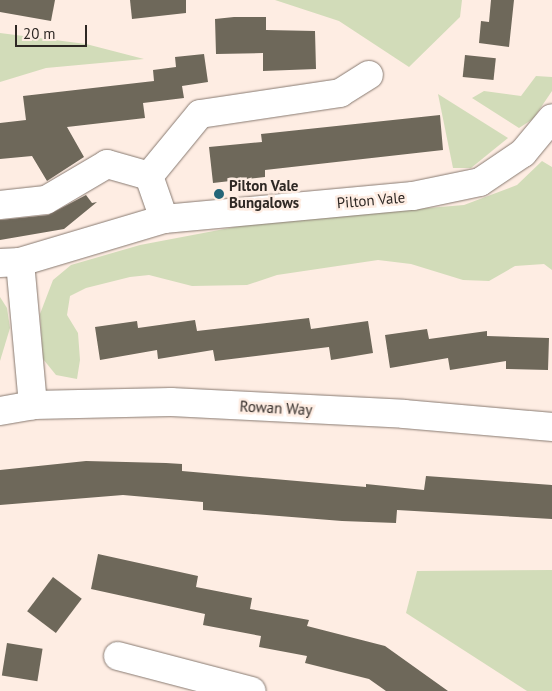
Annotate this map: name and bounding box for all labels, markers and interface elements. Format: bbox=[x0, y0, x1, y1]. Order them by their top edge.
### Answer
scale bar bbox=[18, 15, 90, 47]
text: 20 m bbox=[23, 24, 56, 43]
place label: Pilton Vale Bungalows bbox=[229, 176, 299, 211]
marker: Pilton Vale Bungalows bbox=[213, 188, 225, 200]
street label: Pilton Vale bbox=[336, 188, 406, 212]
street label: Rowan Way bbox=[239, 397, 313, 419]

